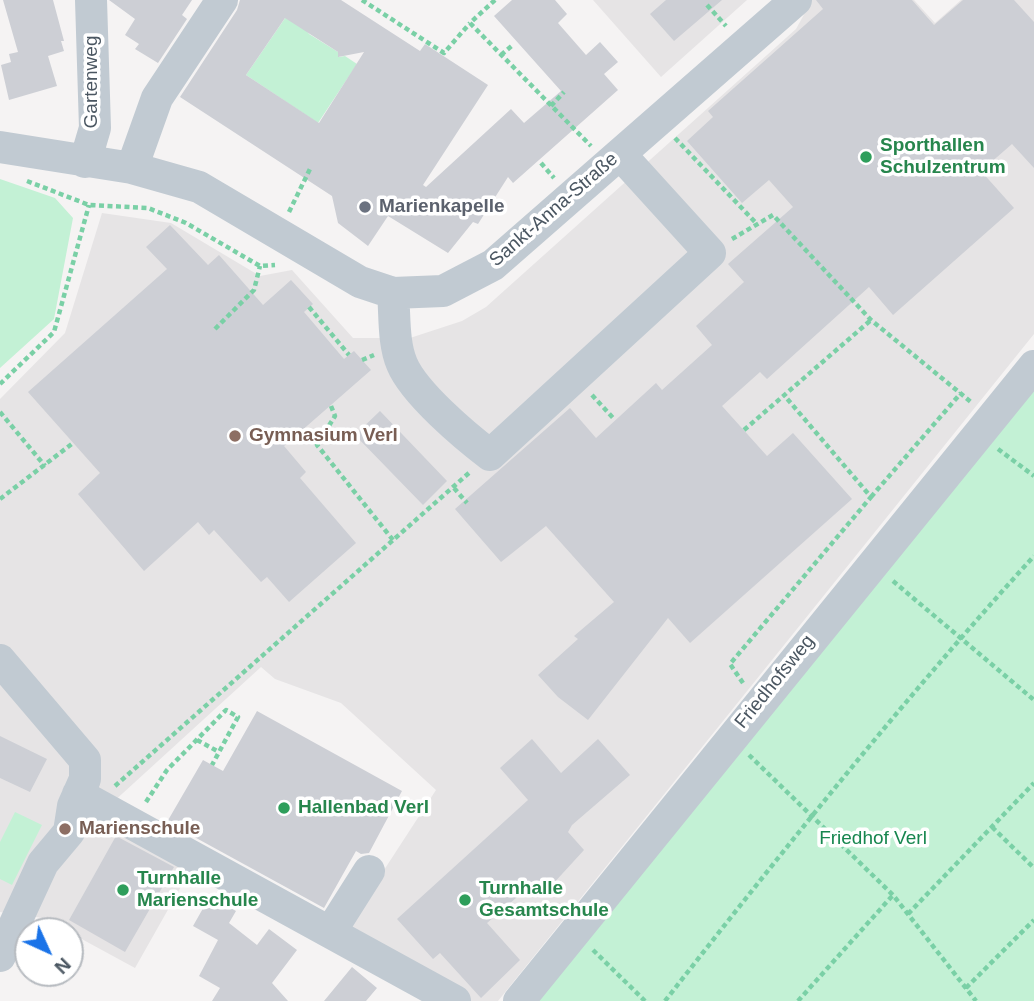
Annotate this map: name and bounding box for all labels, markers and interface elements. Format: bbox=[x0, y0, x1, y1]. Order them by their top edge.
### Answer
street label: Gartenweg bbox=[81, 36, 103, 128]
place label: Sporthallen Schulzentrum bbox=[880, 135, 1006, 179]
street label: Sankt-Anna-Straße bbox=[485, 148, 623, 272]
marker: Sporthallen Schulzentrum bbox=[858, 149, 874, 165]
place label: Marienkapelle bbox=[379, 196, 505, 218]
marker: Marienkapelle bbox=[357, 199, 373, 215]
place label: Gymnasium Verl bbox=[249, 425, 398, 447]
marker: Gymnasium Verl bbox=[227, 428, 243, 444]
street label: Friedhofsweg bbox=[730, 631, 820, 733]
place label: Hallenbad Verl bbox=[298, 797, 429, 819]
marker: Hallenbad Verl bbox=[276, 800, 292, 816]
place label: Marienschule bbox=[79, 818, 200, 840]
marker: Marienschule bbox=[57, 821, 73, 837]
park label: Friedhof Verl bbox=[819, 828, 927, 850]
place label: Turnhalle Marienschule bbox=[137, 868, 258, 912]
place label: Turnhalle Gesamtschule bbox=[479, 878, 609, 922]
marker: Turnhalle Marienschule bbox=[115, 882, 131, 898]
marker: Turnhalle Gesamtschule bbox=[457, 892, 473, 908]
north arrow bbox=[14, 917, 84, 987]
text: N bbox=[51, 954, 75, 978]

